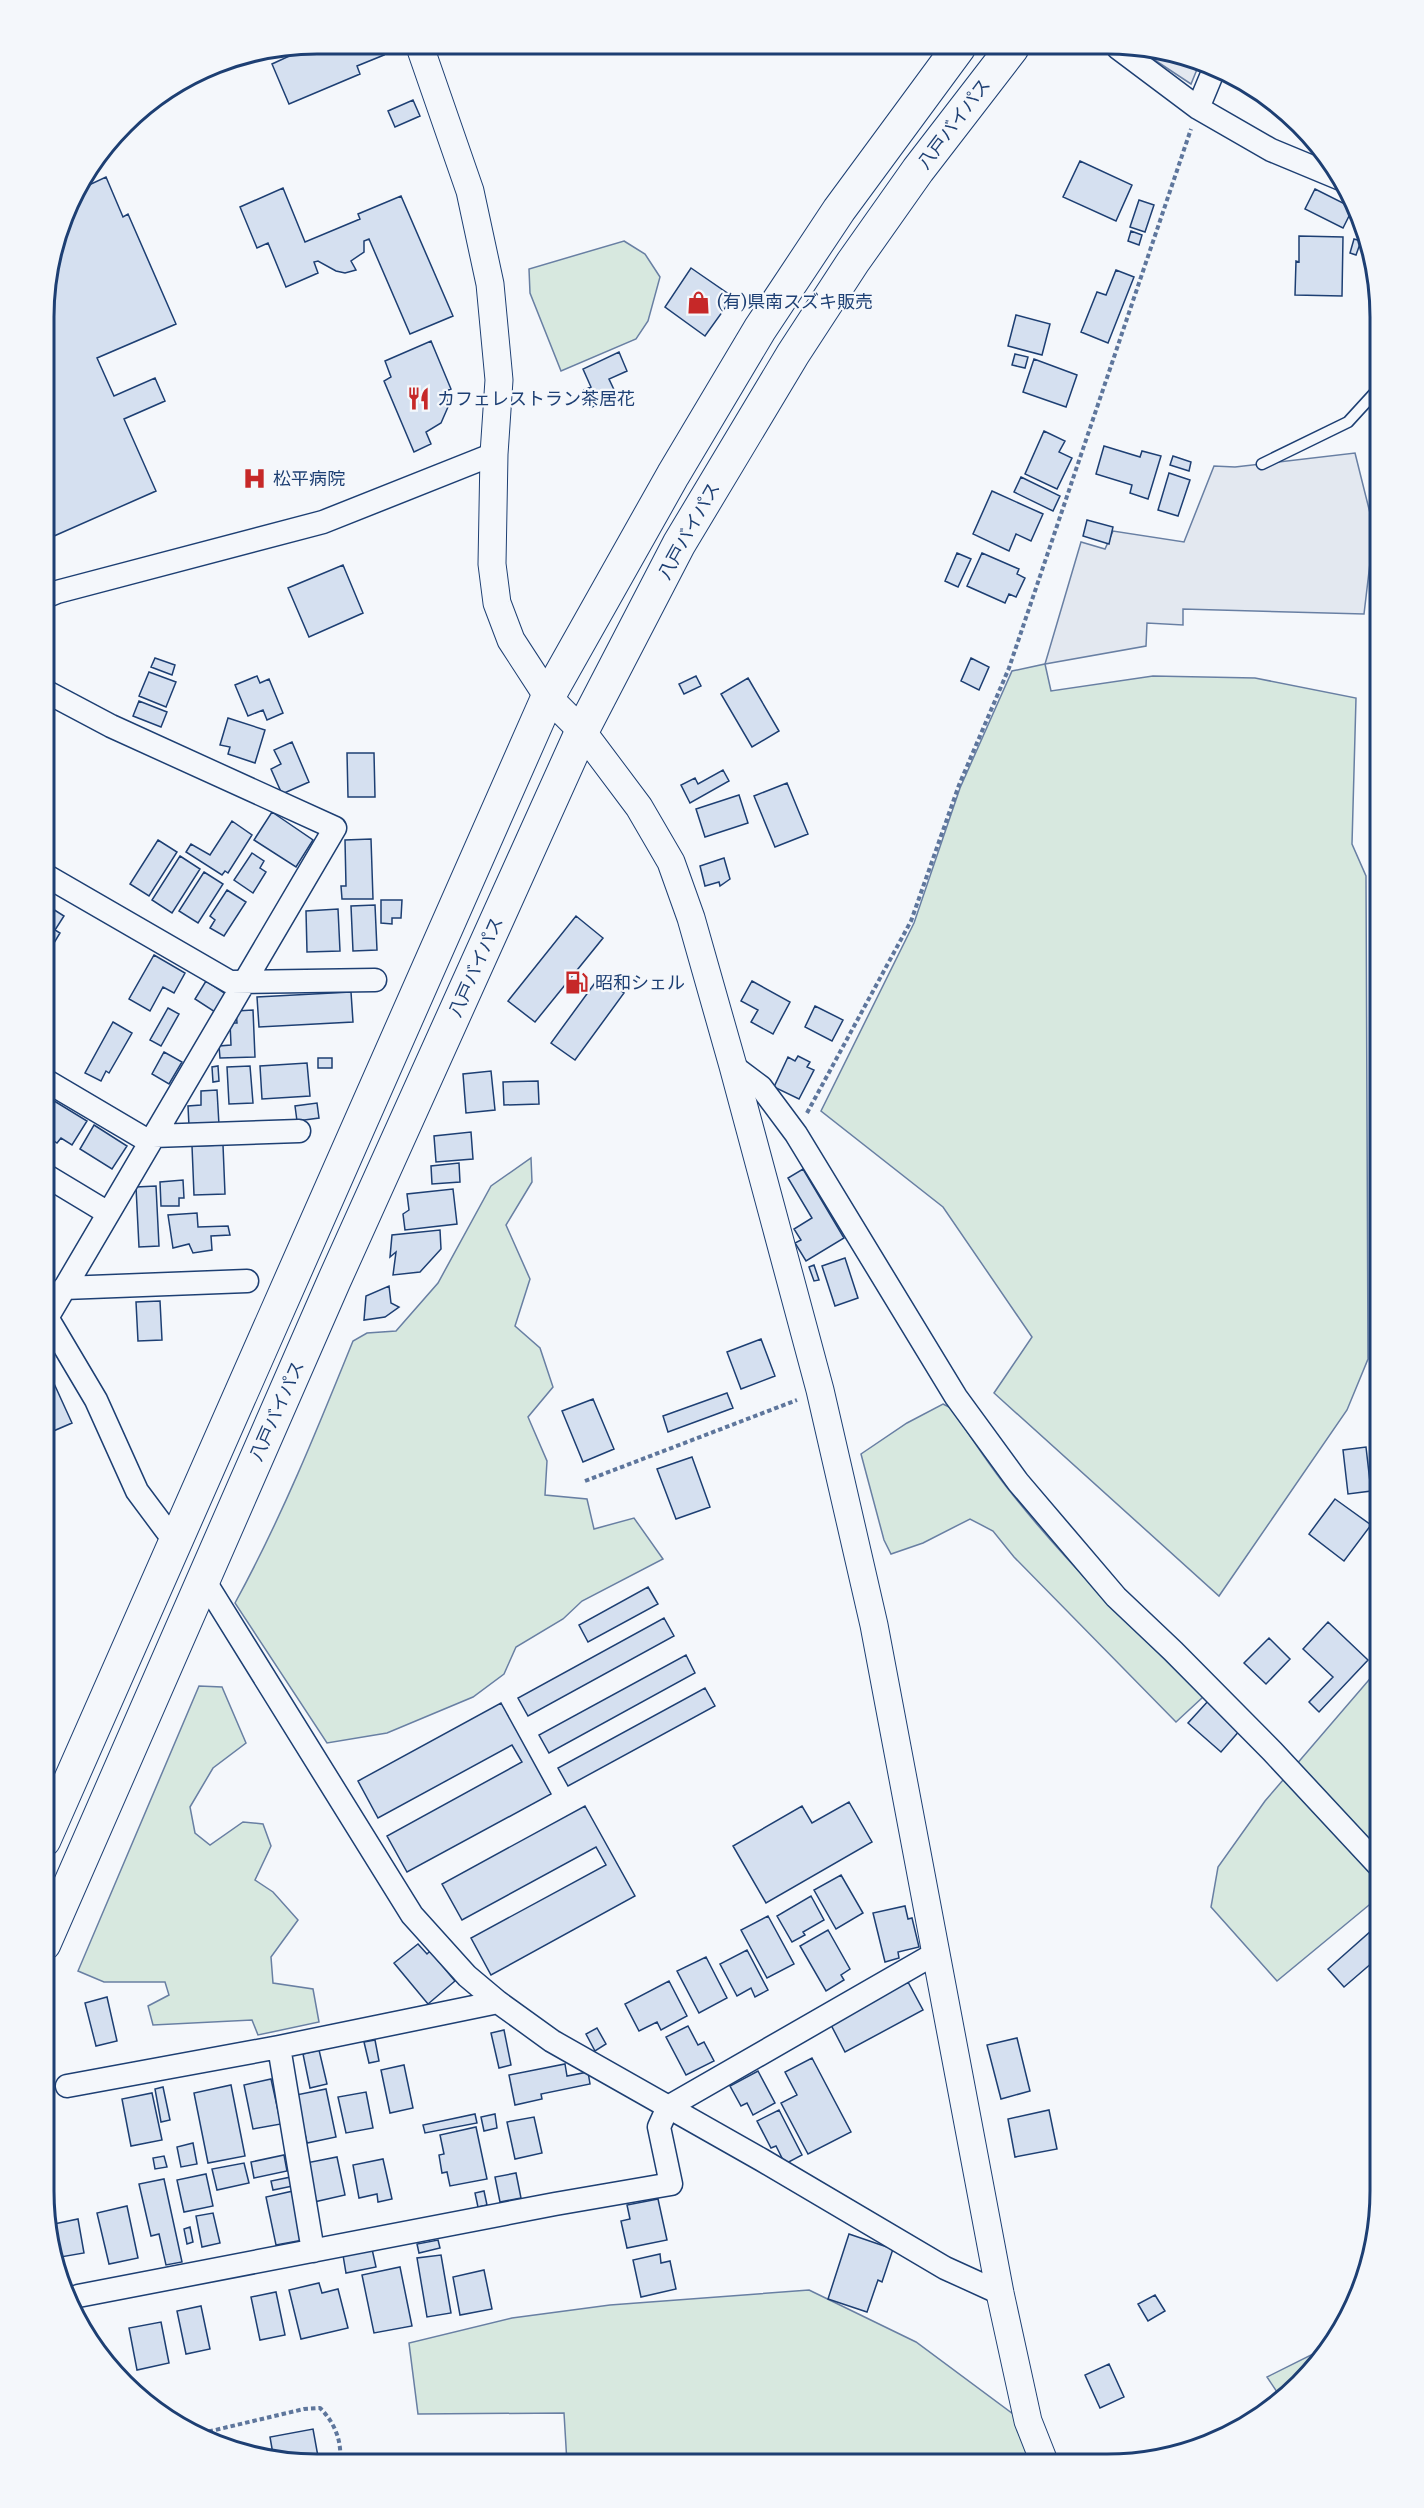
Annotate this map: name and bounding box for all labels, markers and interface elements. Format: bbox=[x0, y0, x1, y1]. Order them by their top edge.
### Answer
street label: 八戸バイパス bbox=[913, 74, 995, 174]
shop icon: (有)県南スズキ販売 bbox=[686, 289, 712, 315]
place label: (有)県南スズキ販売 bbox=[717, 291, 873, 313]
restaurant icon: カフェレストラン茶居花 bbox=[406, 386, 432, 412]
place label: カフェレストラン茶居花 bbox=[437, 388, 635, 410]
hospital icon: 松平病院 bbox=[242, 466, 268, 492]
place label: 松平病院 bbox=[273, 468, 345, 490]
street label: 八戸バイパス bbox=[653, 479, 725, 583]
street label: 八戸バイパス bbox=[444, 913, 508, 1021]
fuel station icon: 昭和シェル bbox=[564, 970, 590, 996]
place label: 昭和シェル bbox=[595, 972, 685, 994]
street label: 八戸バイパス bbox=[245, 1357, 309, 1465]

